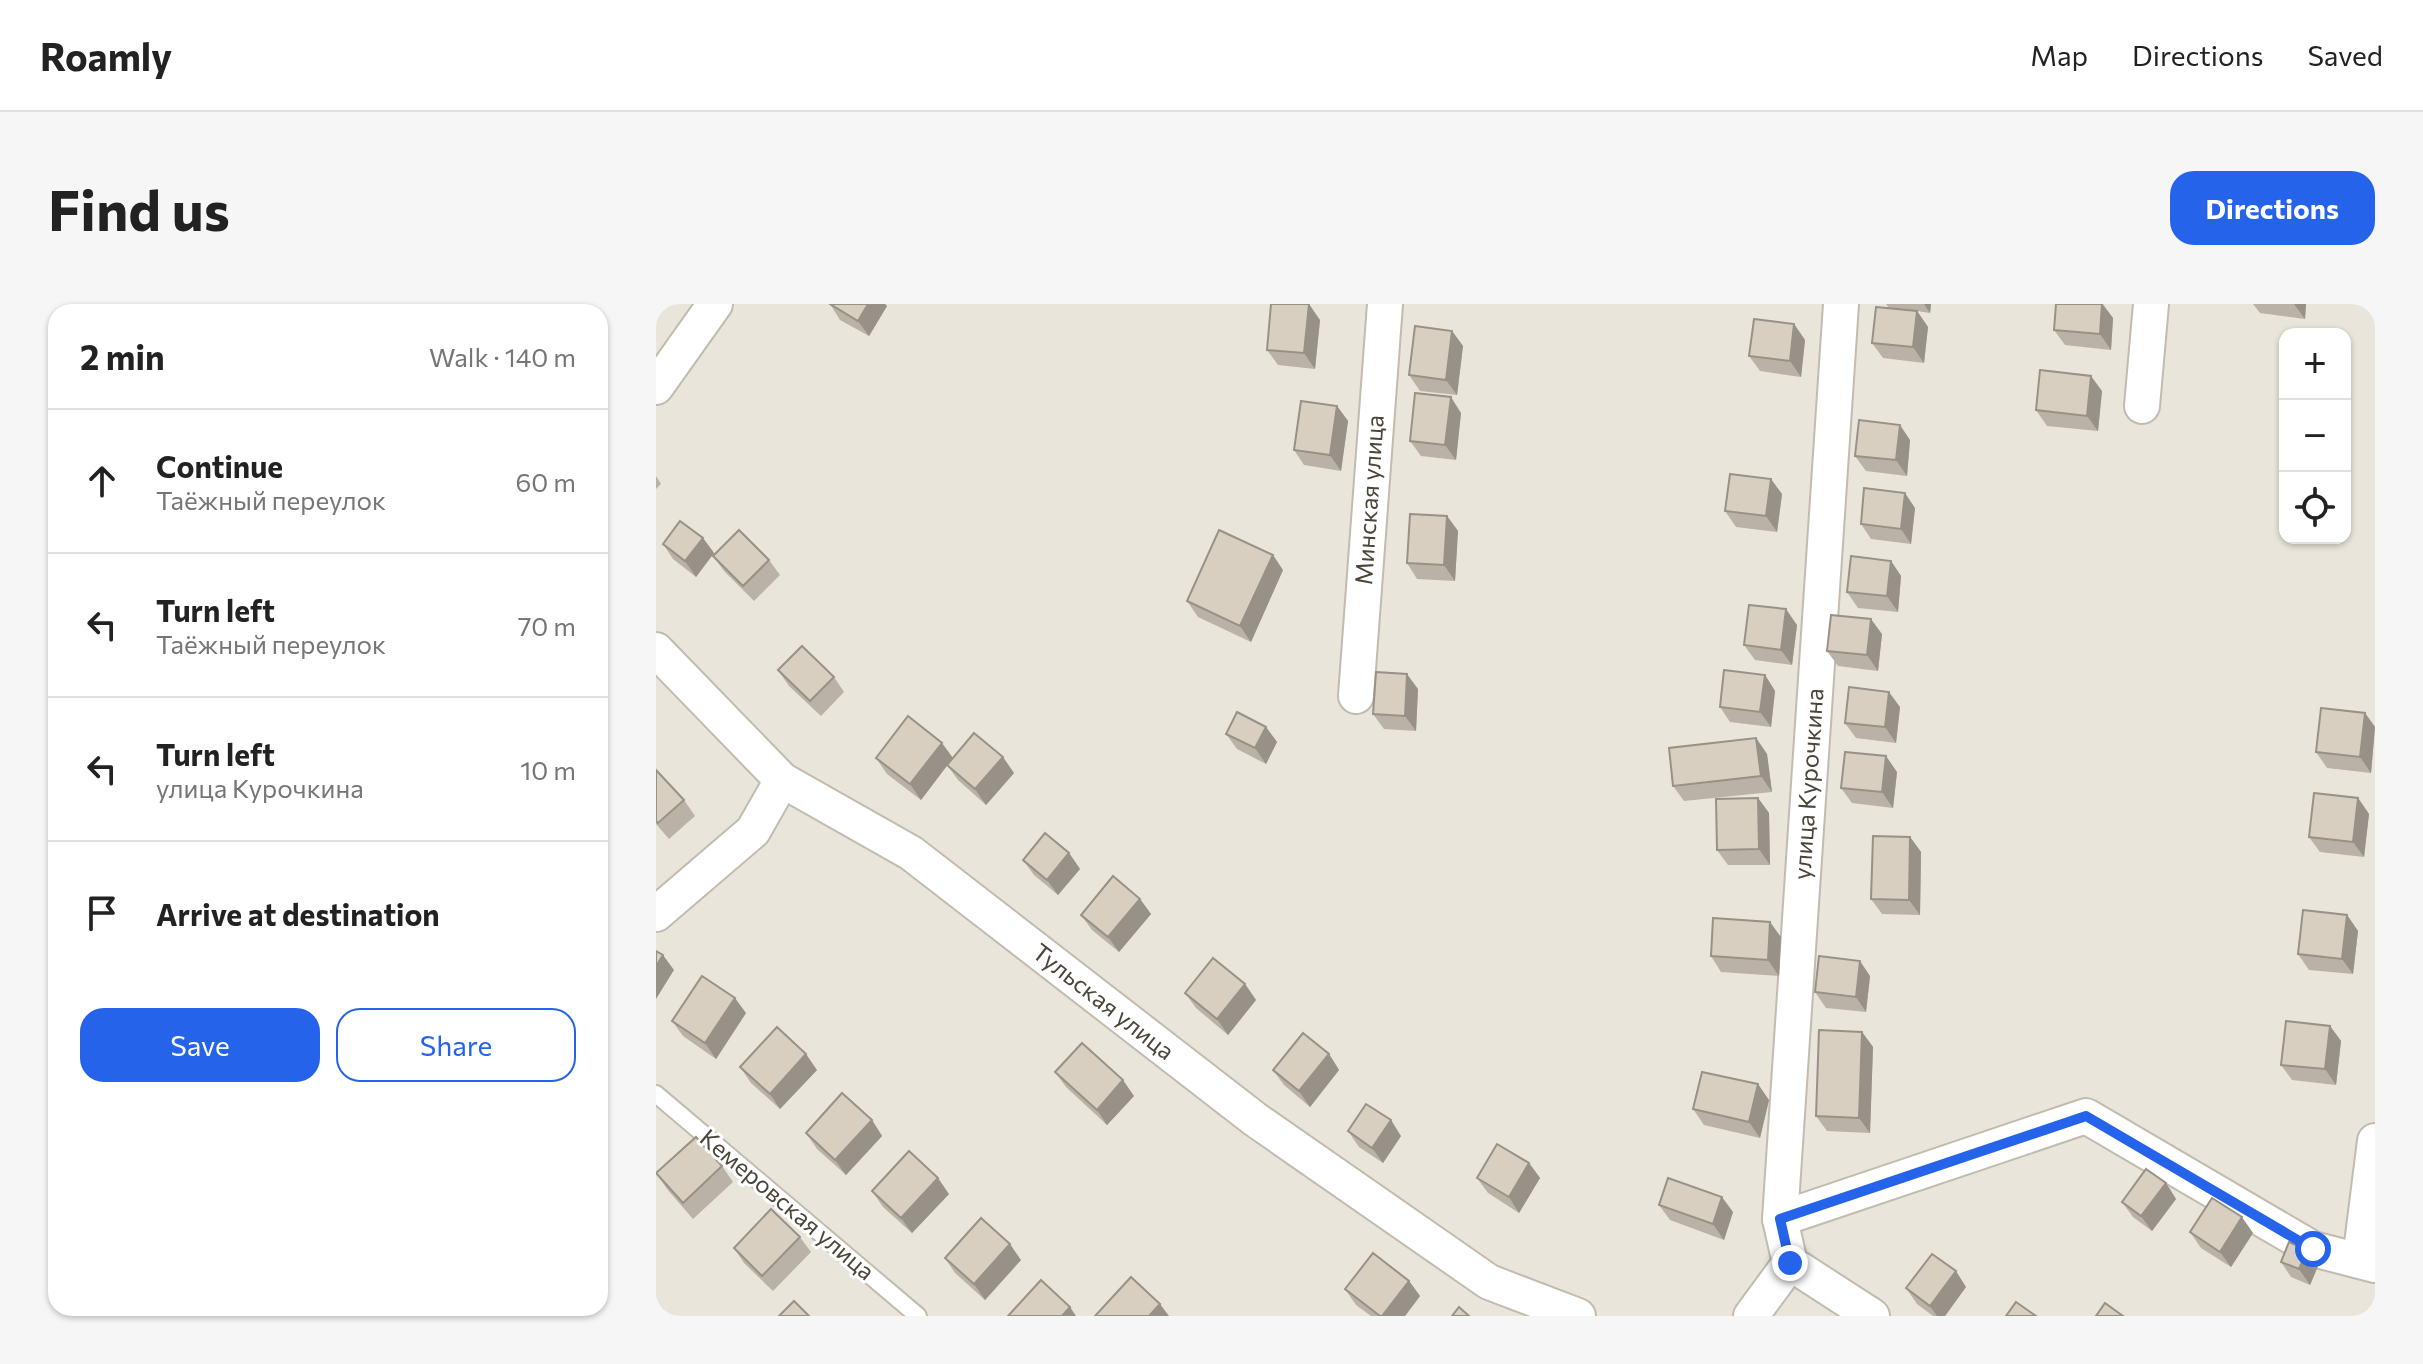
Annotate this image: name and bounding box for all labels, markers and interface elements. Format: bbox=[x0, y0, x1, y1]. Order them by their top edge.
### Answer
text: Roamly bbox=[40, 32, 172, 79]
text: Map bbox=[2030, 38, 2088, 72]
text: Directions bbox=[2132, 38, 2263, 72]
text: Saved bbox=[2307, 38, 2383, 72]
button: Directions bbox=[2170, 171, 2375, 245]
text: Find us bbox=[48, 174, 230, 243]
map controls bbox=[2279, 328, 2351, 544]
button: + bbox=[2279, 328, 2351, 400]
text: 2 min bbox=[80, 335, 165, 377]
text: Walk · 140 m bbox=[429, 341, 576, 372]
button: − bbox=[2279, 400, 2351, 472]
street label: Минская улица bbox=[1348, 414, 1389, 586]
text: Continue bbox=[156, 447, 283, 484]
icon: ahead bbox=[80, 459, 124, 503]
text: 60 m bbox=[516, 466, 576, 497]
button: locate bbox=[2279, 472, 2351, 544]
text: Таёжный переулок bbox=[156, 484, 386, 515]
text: Turn left bbox=[156, 591, 275, 628]
icon: left bbox=[80, 603, 124, 647]
text: 70 m bbox=[518, 610, 576, 641]
text: Таёжный переулок bbox=[156, 628, 386, 659]
street label: улица Курочкина bbox=[1786, 687, 1829, 881]
text: Turn left bbox=[156, 735, 275, 772]
icon: left bbox=[80, 747, 124, 791]
text: 10 m bbox=[520, 754, 576, 785]
text: улица Курочкина bbox=[156, 772, 364, 803]
icon: arrive bbox=[80, 891, 124, 935]
text: Arrive at destination bbox=[156, 895, 440, 932]
street label: Тульская улица bbox=[1027, 937, 1180, 1065]
button: Save bbox=[80, 1008, 320, 1082]
button: Share bbox=[336, 1008, 576, 1082]
street label: Кемеровская улица bbox=[695, 1122, 881, 1285]
route start bbox=[2295, 1231, 2331, 1267]
route end bbox=[1772, 1245, 1808, 1281]

